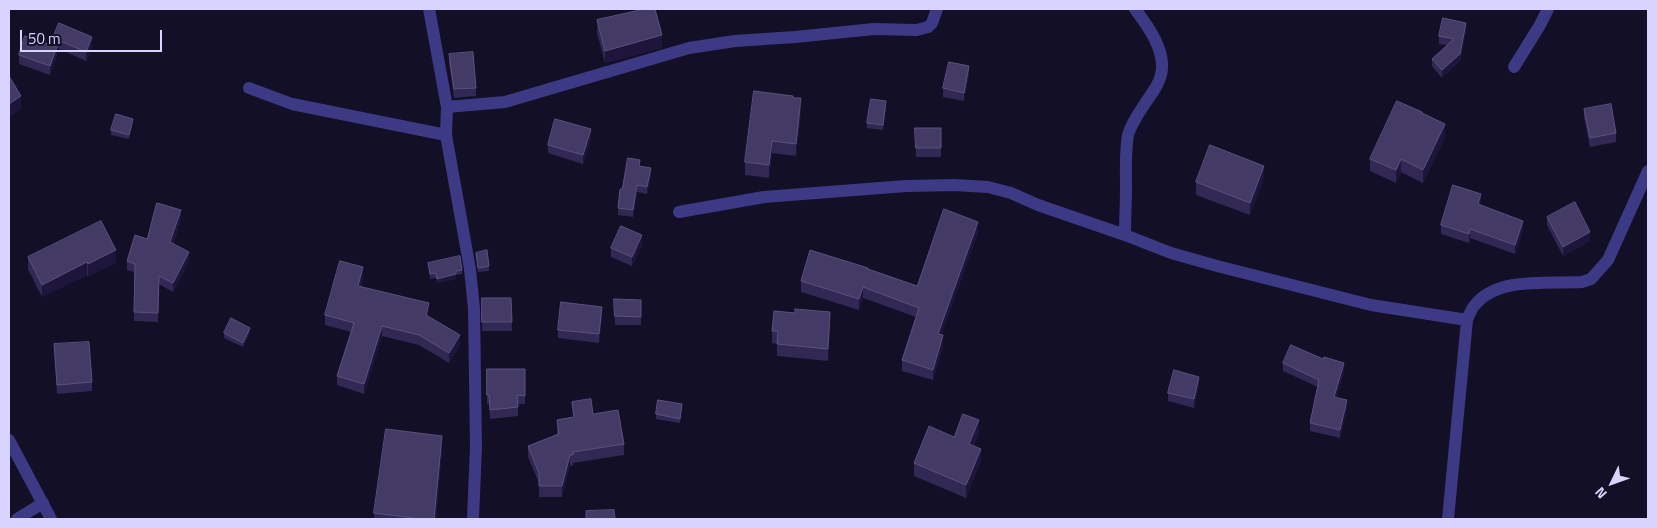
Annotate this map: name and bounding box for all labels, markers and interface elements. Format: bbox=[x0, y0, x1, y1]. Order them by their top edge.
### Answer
scale bar bbox=[22, 20, 165, 52]
text: 50 m bbox=[28, 27, 61, 50]
north arrow bbox=[1587, 458, 1637, 508]
text: N bbox=[1589, 483, 1612, 504]

